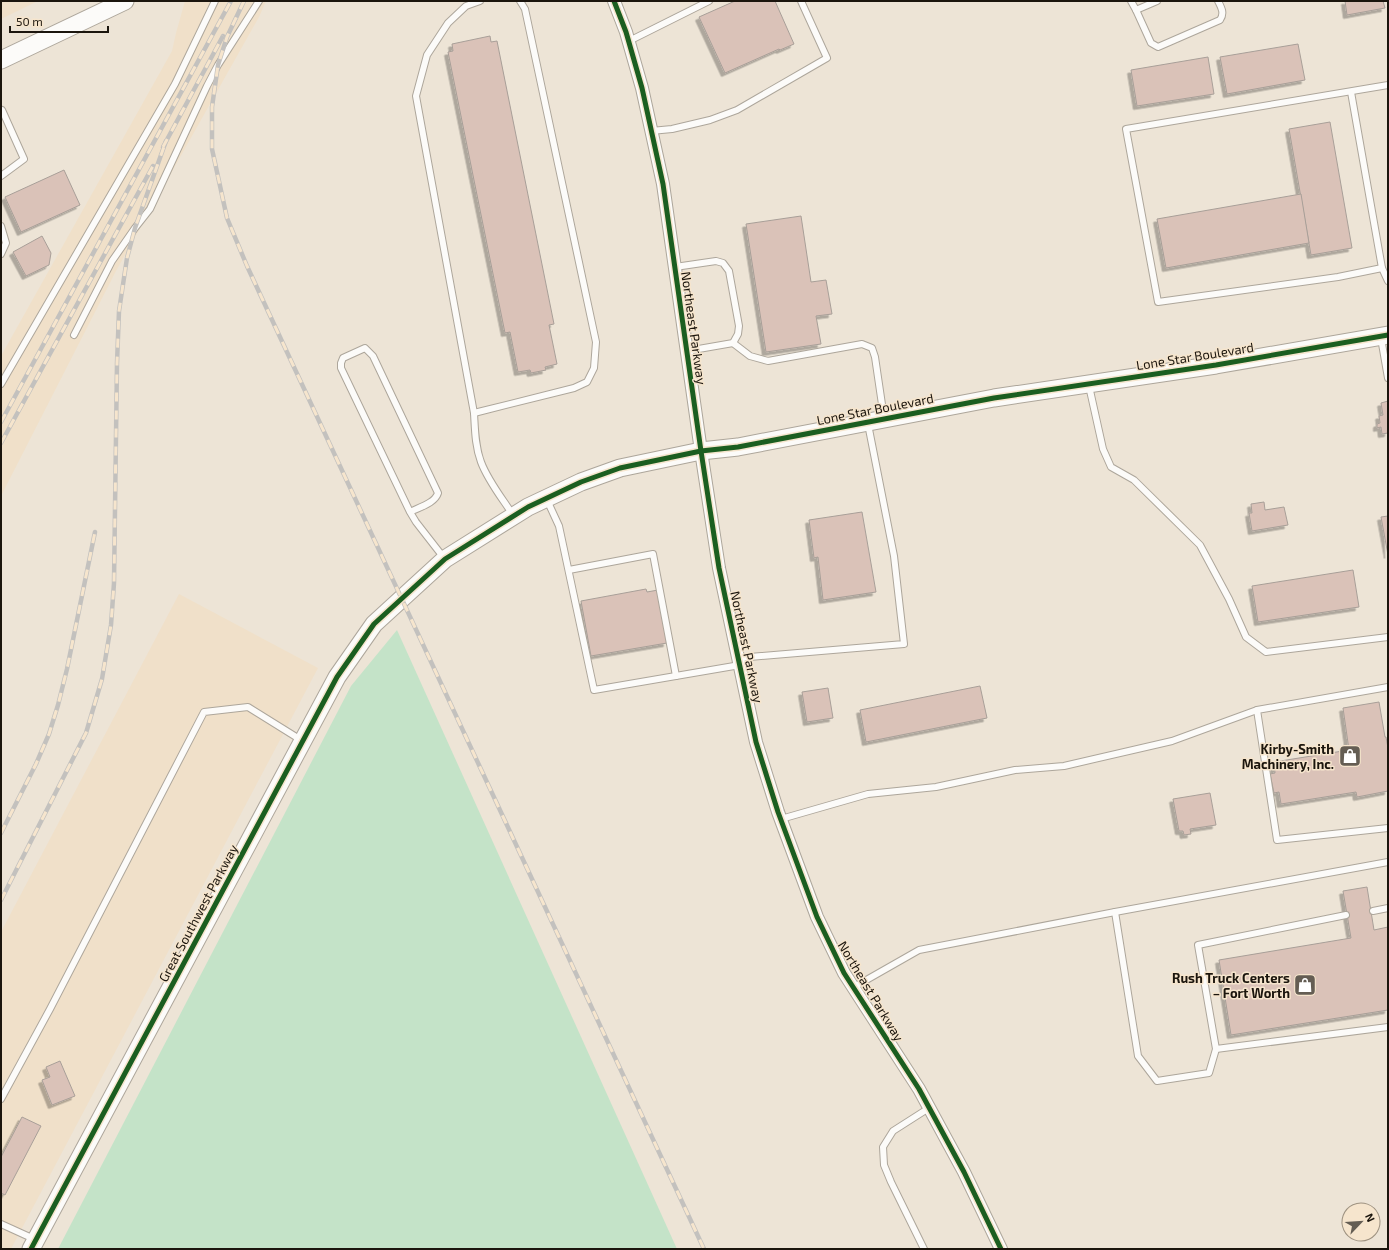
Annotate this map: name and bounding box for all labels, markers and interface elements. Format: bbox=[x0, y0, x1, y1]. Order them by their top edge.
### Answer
scale bar bbox=[10, 8, 108, 34]
text: 50 m bbox=[16, 14, 43, 28]
street label: Northeast Parkway bbox=[678, 270, 710, 386]
street label: Lone Star Boulevard bbox=[1135, 339, 1255, 373]
street label: Lone Star Boulevard bbox=[815, 390, 935, 428]
street label: Northeast Parkway bbox=[727, 590, 767, 705]
place label: Kirby-Smith Machinery, Inc. bbox=[1242, 741, 1334, 772]
shop icon: Kirby-Smith Machinery, Inc. bbox=[1337, 743, 1363, 769]
street label: Great Southwest Parkway bbox=[155, 842, 241, 984]
street label: Northeast Parkway bbox=[835, 938, 907, 1044]
place label: Rush Truck Centers – Fort Worth bbox=[1172, 970, 1290, 1001]
shop icon: Rush Truck Centers – Fort Worth bbox=[1292, 972, 1318, 998]
north arrow bbox=[1341, 1202, 1381, 1242]
text: N bbox=[1363, 1211, 1378, 1224]

